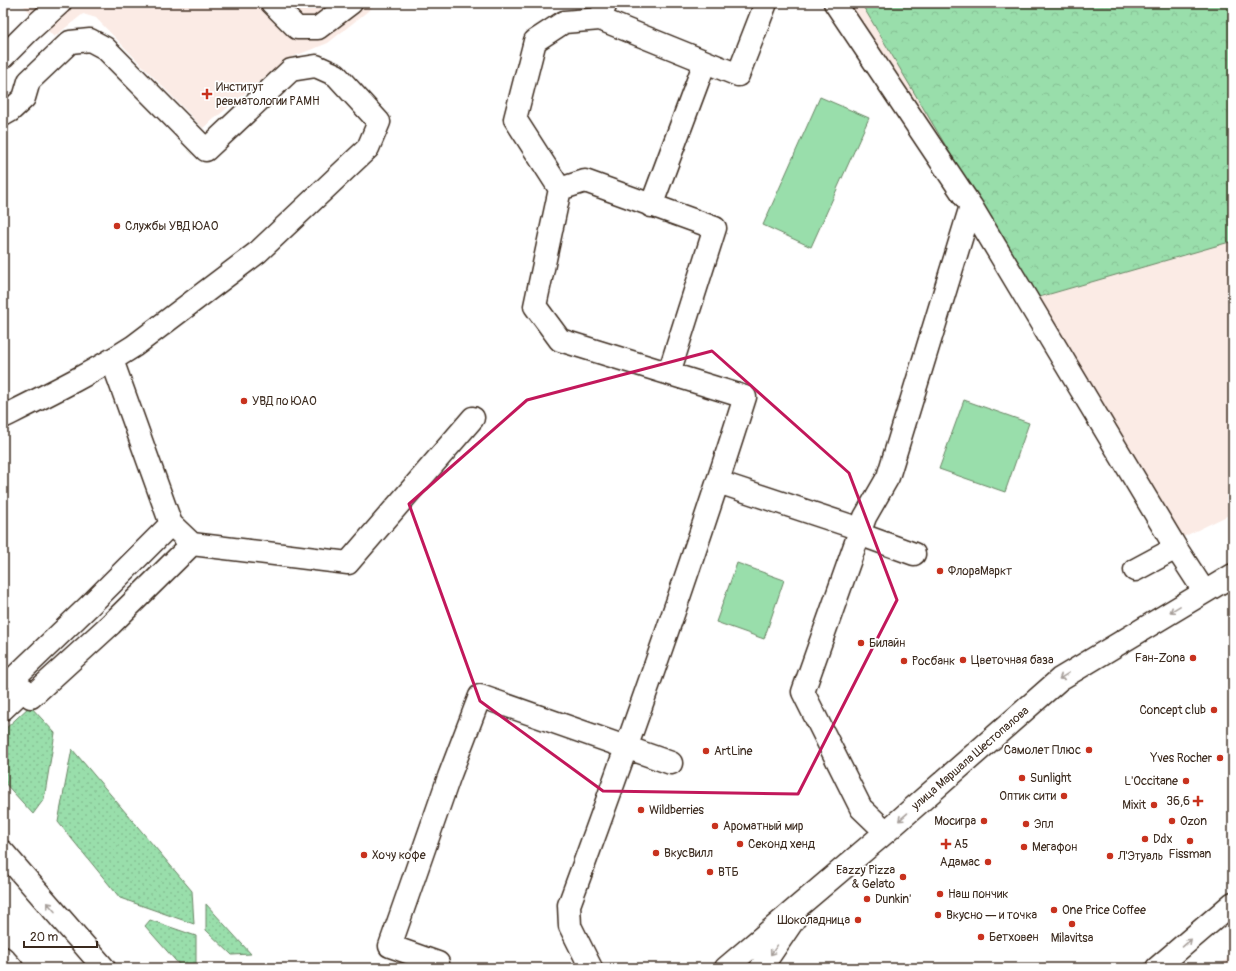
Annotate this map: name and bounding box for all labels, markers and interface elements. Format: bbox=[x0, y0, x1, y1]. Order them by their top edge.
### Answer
place label: Институт ревматологии РАМН bbox=[216, 80, 320, 109]
marker: Институт ревматологии РАМН bbox=[201, 88, 213, 100]
place label: Службы УВД ЮАО bbox=[125, 219, 219, 234]
marker: Службы УВД ЮАО bbox=[112, 221, 122, 231]
place label: УВД по ЮАО bbox=[252, 394, 317, 409]
marker: УВД по ЮАО bbox=[239, 396, 249, 406]
place label: ФлораМаркт bbox=[948, 564, 1012, 579]
marker: ФлораМаркт bbox=[935, 566, 945, 576]
one-way arrow bbox=[1169, 605, 1181, 613]
place label: Билайн bbox=[869, 636, 905, 651]
marker: Билайн bbox=[856, 638, 866, 648]
place label: Fан-Zonа bbox=[1135, 651, 1185, 666]
place label: Цветочная база bbox=[971, 653, 1054, 668]
marker: Fан-Zonа bbox=[1188, 653, 1198, 663]
place label: Росбанк bbox=[912, 654, 955, 669]
marker: Цветочная база bbox=[958, 655, 968, 665]
marker: Росбанк bbox=[899, 656, 909, 666]
one-way arrow bbox=[1059, 672, 1070, 680]
street label: улица Маршала Шестопалова bbox=[908, 703, 1033, 814]
place label: Concept club bbox=[1139, 703, 1206, 718]
marker: Concept club bbox=[1209, 705, 1219, 715]
place label: Самолет Плюс bbox=[1004, 743, 1081, 758]
place label: ArtLine bbox=[714, 744, 752, 759]
marker: Самолет Плюс bbox=[1084, 745, 1094, 755]
marker: ArtLine bbox=[701, 746, 711, 756]
place label: Yves Rocher bbox=[1149, 751, 1213, 766]
marker: Yves Rocher bbox=[1215, 753, 1225, 763]
place label: Sunlight bbox=[1030, 771, 1072, 786]
marker: Sunlight bbox=[1017, 773, 1027, 783]
place label: L'Occitane bbox=[1124, 774, 1178, 789]
marker: L'Occitane bbox=[1181, 776, 1191, 786]
place label: Оптик сити bbox=[999, 789, 1057, 804]
marker: Оптик сити bbox=[1059, 791, 1069, 801]
place label: 36,6 bbox=[1166, 794, 1190, 809]
marker: 36,6 bbox=[1193, 796, 1203, 806]
place label: Mixit bbox=[1122, 798, 1146, 813]
marker: Mixit bbox=[1149, 800, 1159, 810]
place label: Wildberries bbox=[649, 803, 705, 818]
marker: Wildberries bbox=[636, 805, 646, 815]
one-way arrow bbox=[898, 812, 908, 821]
place label: Мосигра bbox=[934, 814, 976, 829]
place label: Ozon bbox=[1180, 814, 1207, 829]
marker: Мосигра bbox=[979, 816, 989, 826]
marker: Ozon bbox=[1167, 816, 1177, 826]
place label: Эпл bbox=[1034, 817, 1054, 832]
place label: Ароматный мир bbox=[723, 819, 804, 834]
marker: Эпл bbox=[1021, 819, 1031, 829]
marker: Ароматный мир bbox=[710, 821, 720, 831]
place label: Ddx bbox=[1153, 832, 1172, 847]
marker: Ddx bbox=[1140, 834, 1150, 844]
marker: Fissman bbox=[1185, 836, 1195, 846]
place label: Секонд хенд bbox=[748, 837, 816, 852]
place label: А5 bbox=[954, 837, 968, 852]
marker: Секонд хенд bbox=[735, 839, 745, 849]
marker: А5 bbox=[941, 839, 951, 849]
place label: Мегафон bbox=[1032, 840, 1077, 855]
marker: Мегафон bbox=[1019, 842, 1029, 852]
place label: ВкусВилл bbox=[664, 846, 713, 861]
place label: Fissman bbox=[1169, 847, 1212, 862]
place label: Хочу кофе bbox=[372, 848, 426, 863]
marker: ВкусВилл bbox=[651, 848, 661, 858]
place label: Л'Этуаль bbox=[1117, 849, 1163, 864]
marker: Хочу кофе bbox=[359, 850, 369, 860]
marker: Л'Этуаль bbox=[1105, 851, 1115, 861]
place label: Адамас bbox=[940, 855, 980, 870]
marker: Адамас bbox=[983, 857, 993, 867]
place label: Eazzy Pizza & Gelato bbox=[836, 863, 896, 892]
place label: ВТБ bbox=[718, 865, 739, 880]
marker: ВТБ bbox=[705, 867, 715, 877]
marker: Eazzy Pizza & Gelato bbox=[898, 872, 908, 882]
place label: Наш пончик bbox=[948, 887, 1008, 902]
marker: Наш пончик bbox=[935, 889, 945, 899]
place label: Dunkin' bbox=[875, 892, 911, 907]
marker: Dunkin' bbox=[862, 894, 872, 904]
one-way arrow bbox=[46, 902, 55, 912]
place label: One Price Coffee bbox=[1062, 903, 1146, 918]
marker: One Price Coffee bbox=[1049, 905, 1059, 915]
place label: Вкусно — и точка bbox=[946, 908, 1038, 923]
marker: Вкусно — и точка bbox=[933, 910, 943, 920]
place label: Шоколадница bbox=[778, 913, 850, 928]
marker: Шоколадница bbox=[853, 915, 863, 925]
marker: Milavitsa bbox=[1067, 919, 1077, 929]
scale bar bbox=[24, 923, 97, 949]
text: 20 m bbox=[30, 930, 59, 945]
place label: Бетховен bbox=[989, 930, 1038, 945]
place label: Milavitsa bbox=[1051, 931, 1094, 946]
marker: Бетховен bbox=[976, 932, 986, 942]
one-way arrow bbox=[1181, 938, 1192, 947]
one-way arrow bbox=[770, 944, 778, 955]

